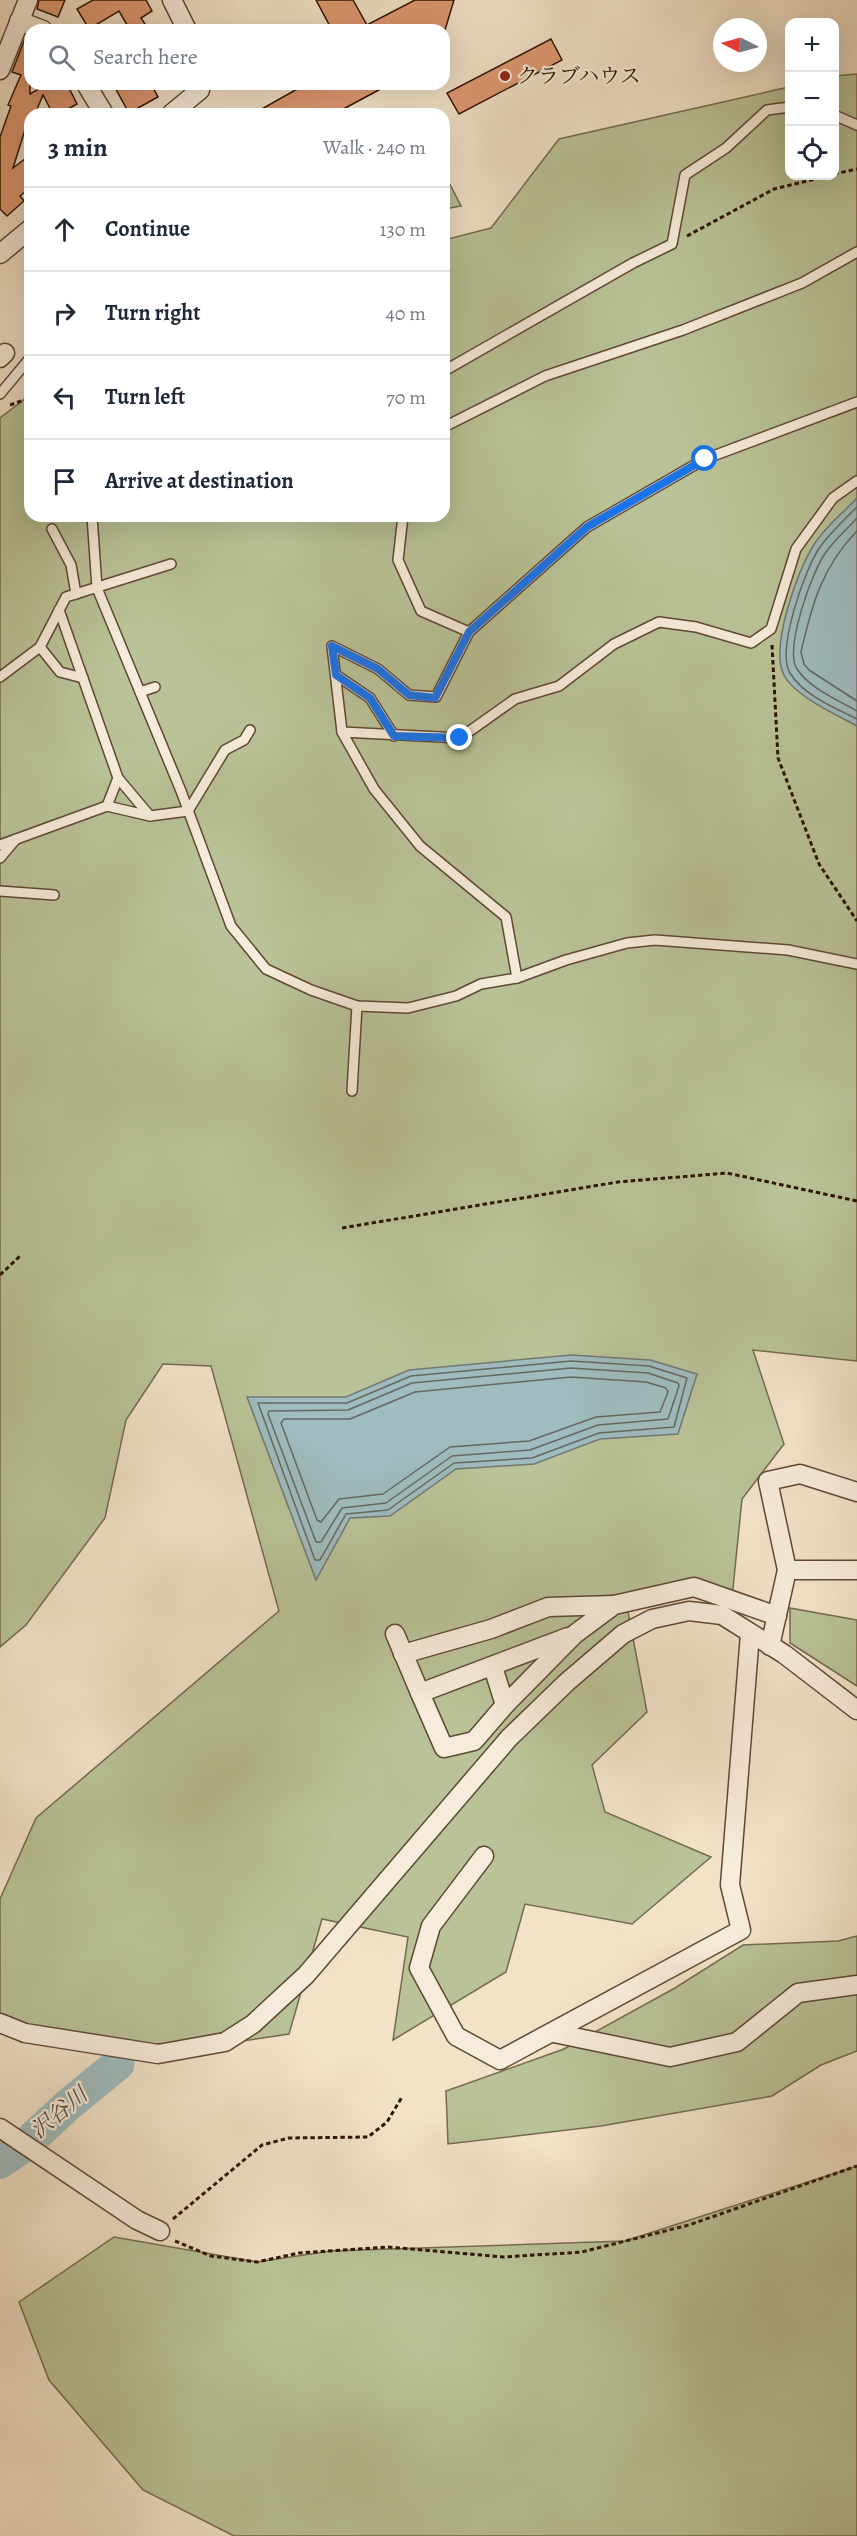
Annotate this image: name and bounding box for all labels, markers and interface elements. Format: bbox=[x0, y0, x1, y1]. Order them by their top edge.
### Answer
north arrow bbox=[713, 18, 767, 72]
map controls bbox=[785, 18, 839, 180]
button: + bbox=[785, 18, 839, 72]
search box bbox=[24, 24, 450, 90]
icon: search bbox=[45, 41, 78, 74]
text: Search here bbox=[93, 42, 198, 72]
place label: クラブハウス bbox=[517, 62, 641, 90]
marker: クラブハウス bbox=[498, 69, 512, 83]
button: − bbox=[785, 72, 839, 126]
button: locate bbox=[785, 126, 839, 180]
text: 3 min bbox=[48, 130, 108, 165]
text: Walk · 240 m bbox=[323, 134, 426, 161]
icon: ahead bbox=[48, 213, 81, 246]
text: Continue bbox=[105, 214, 190, 244]
text: 130 m bbox=[380, 216, 426, 243]
icon: right bbox=[48, 297, 81, 330]
text: Turn right bbox=[105, 298, 201, 328]
text: 40 m bbox=[386, 300, 426, 327]
icon: left bbox=[48, 381, 81, 414]
text: Turn left bbox=[105, 382, 185, 412]
text: 70 m bbox=[386, 384, 426, 411]
route start bbox=[691, 445, 717, 471]
icon: arrive bbox=[48, 465, 81, 498]
text: Arrive at destination bbox=[105, 466, 294, 496]
route end bbox=[446, 724, 472, 750]
water label: 沢谷川 bbox=[24, 2079, 95, 2146]

